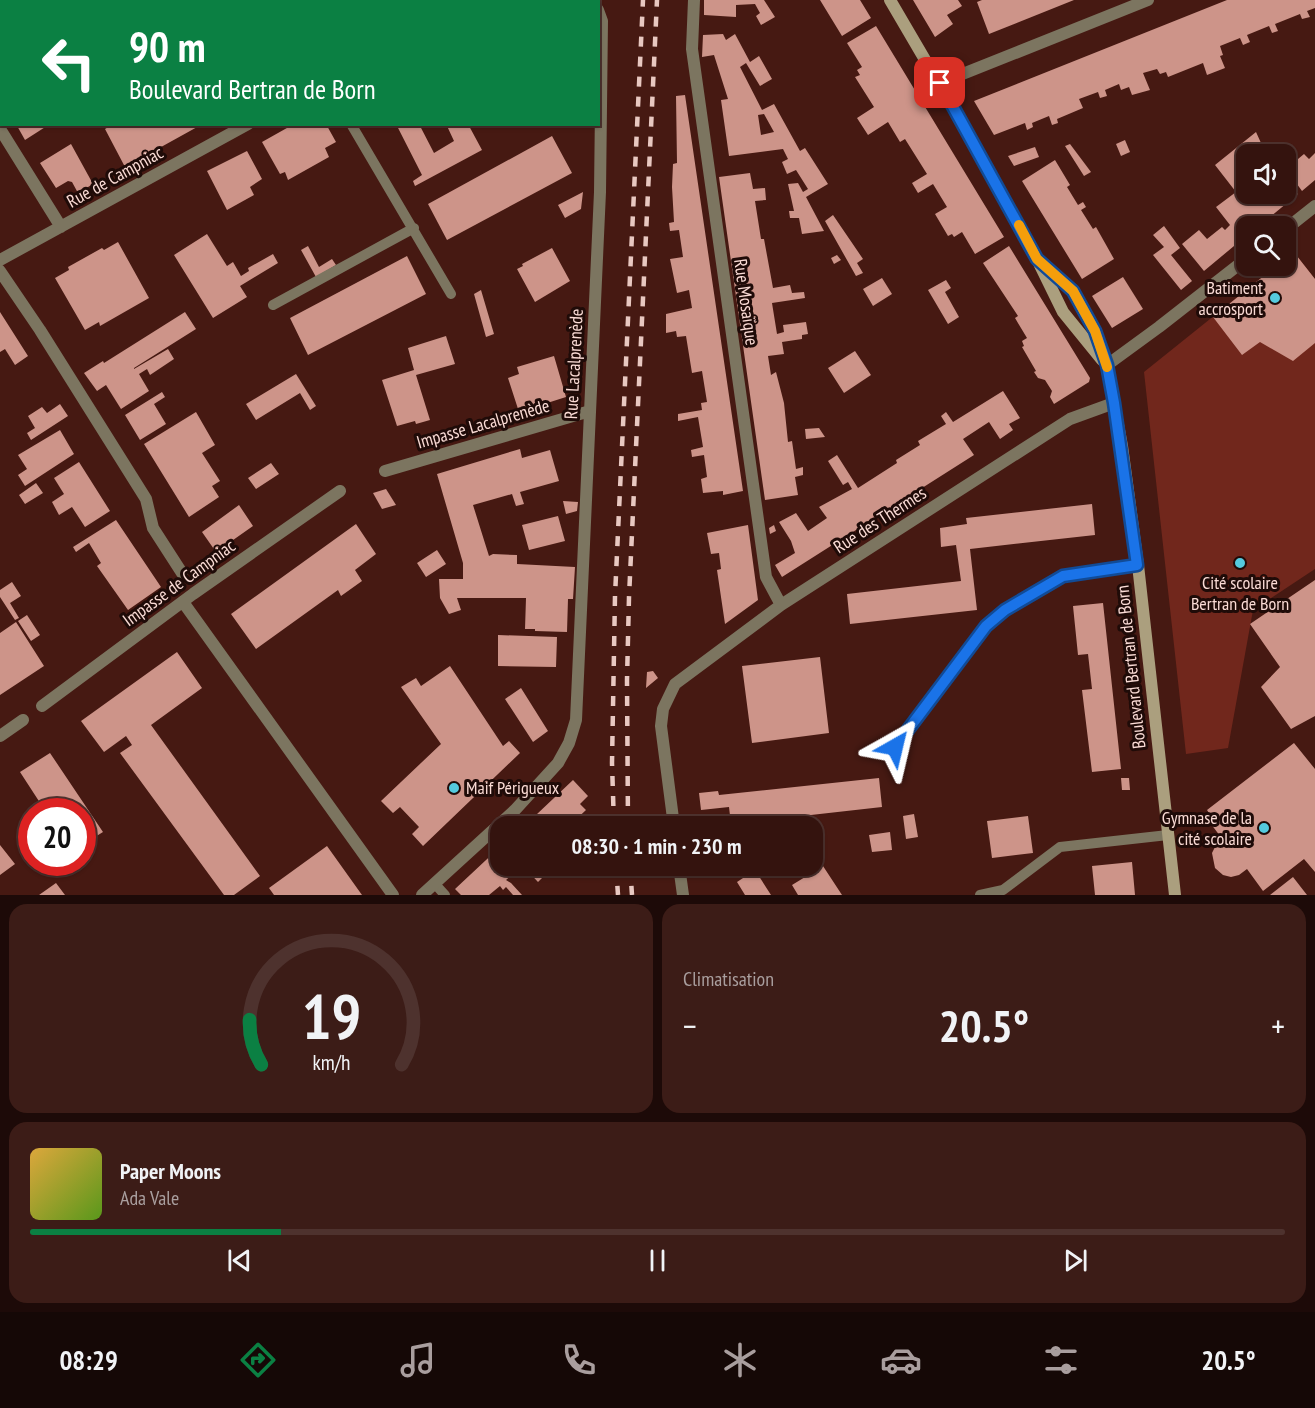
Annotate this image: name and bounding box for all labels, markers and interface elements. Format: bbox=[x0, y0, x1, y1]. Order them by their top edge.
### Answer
text: 90 m bbox=[129, 19, 206, 74]
icon: left bbox=[30, 24, 108, 102]
pin bbox=[914, 57, 965, 108]
icon: arrive bbox=[923, 66, 956, 99]
text: Boulevard Bertran de Born bbox=[129, 72, 375, 106]
street label: Rue de Campniac bbox=[62, 140, 168, 213]
map controls bbox=[1236, 144, 1296, 276]
button: sound bbox=[1236, 144, 1296, 204]
button: search bbox=[1236, 216, 1296, 276]
street label: Rue Mosaïque bbox=[729, 257, 764, 347]
place label: Batiment accrosport bbox=[1199, 276, 1263, 320]
marker: Batiment accrosport bbox=[1268, 291, 1282, 305]
street label: Rue Lacalprenède bbox=[559, 308, 588, 420]
street label: Impasse Lacalprenède bbox=[414, 394, 552, 454]
street label: Rue des Thermes bbox=[829, 481, 930, 558]
street label: Impasse de Campniac bbox=[118, 534, 240, 631]
marker: Cité scolaire Bertran de Born bbox=[1233, 556, 1247, 570]
place label: Cité scolaire Bertran de Born bbox=[1191, 571, 1289, 615]
street label: Boulevard Bertran de Born bbox=[1110, 584, 1151, 750]
position arrow bbox=[863, 715, 927, 779]
place label: Maif Périgueux bbox=[466, 776, 560, 799]
marker: Maif Périgueux bbox=[447, 781, 461, 795]
speed limit sign: 20 bbox=[18, 798, 96, 876]
place label: Gymnase de la cité scolaire bbox=[1162, 806, 1252, 850]
marker: Gymnase de la cité scolaire bbox=[1257, 821, 1271, 835]
text: 08:30 · 1 min · 230 m bbox=[571, 832, 742, 860]
text: Climatisation bbox=[683, 966, 774, 992]
text: 19 bbox=[301, 975, 361, 1056]
text: 20.5° bbox=[939, 996, 1029, 1054]
text: − bbox=[683, 1004, 697, 1047]
text: + bbox=[1271, 1004, 1285, 1047]
text: km/h bbox=[312, 1049, 350, 1077]
text: Paper Moons bbox=[120, 1157, 221, 1185]
text: Ada Vale bbox=[120, 1185, 179, 1211]
icon: previous bbox=[223, 1244, 256, 1277]
icon: pause bbox=[641, 1244, 674, 1277]
icon: next bbox=[1059, 1244, 1092, 1277]
icon: directions bbox=[237, 1339, 279, 1381]
icon: music bbox=[397, 1339, 439, 1381]
icon: phone bbox=[558, 1339, 600, 1381]
icon: climate bbox=[719, 1339, 761, 1381]
icon: car bbox=[880, 1339, 922, 1381]
icon: filters bbox=[1040, 1339, 1082, 1381]
text: 08:29 bbox=[59, 1343, 118, 1377]
text: 20.5° bbox=[1201, 1343, 1256, 1377]

